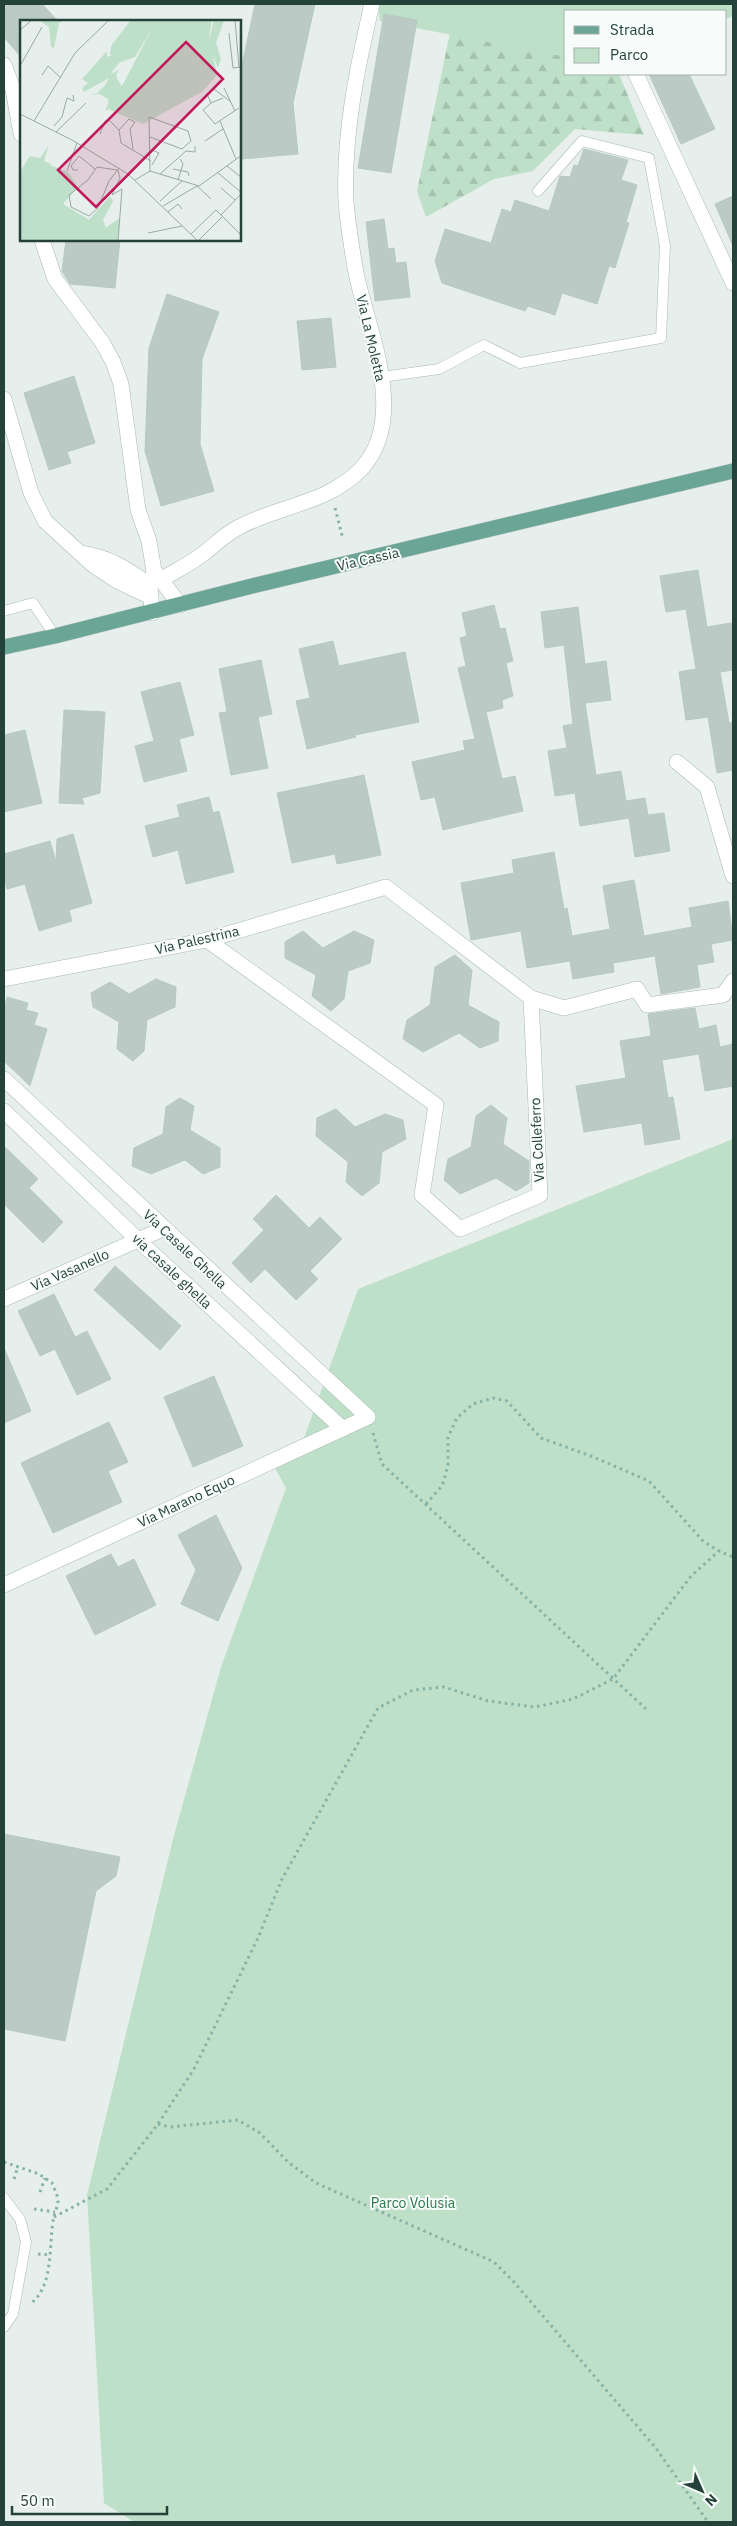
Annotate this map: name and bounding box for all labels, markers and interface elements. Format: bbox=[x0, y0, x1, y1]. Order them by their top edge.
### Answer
legend bbox=[564, 10, 727, 75]
inset map bbox=[20, 20, 241, 241]
text: Strada bbox=[610, 20, 654, 39]
text: Parco bbox=[610, 45, 648, 64]
street label: Via La Moletta bbox=[352, 293, 390, 384]
street label: Via Cassia bbox=[335, 543, 401, 575]
street label: Via Palestrina bbox=[153, 921, 241, 958]
street label: Via Colleferro bbox=[526, 1097, 548, 1183]
street label: Via Casale Ghella bbox=[139, 1205, 231, 1293]
street label: via casale ghella bbox=[128, 1229, 216, 1313]
street label: Via Vasanello bbox=[28, 1245, 112, 1295]
street label: Via Marano Equo bbox=[135, 1471, 238, 1531]
park label: Parco Volusia bbox=[371, 2194, 456, 2212]
north arrow bbox=[677, 2466, 727, 2516]
scale bar bbox=[12, 2484, 168, 2516]
text: N bbox=[701, 2490, 721, 2510]
text: 50 m bbox=[20, 2491, 55, 2510]

